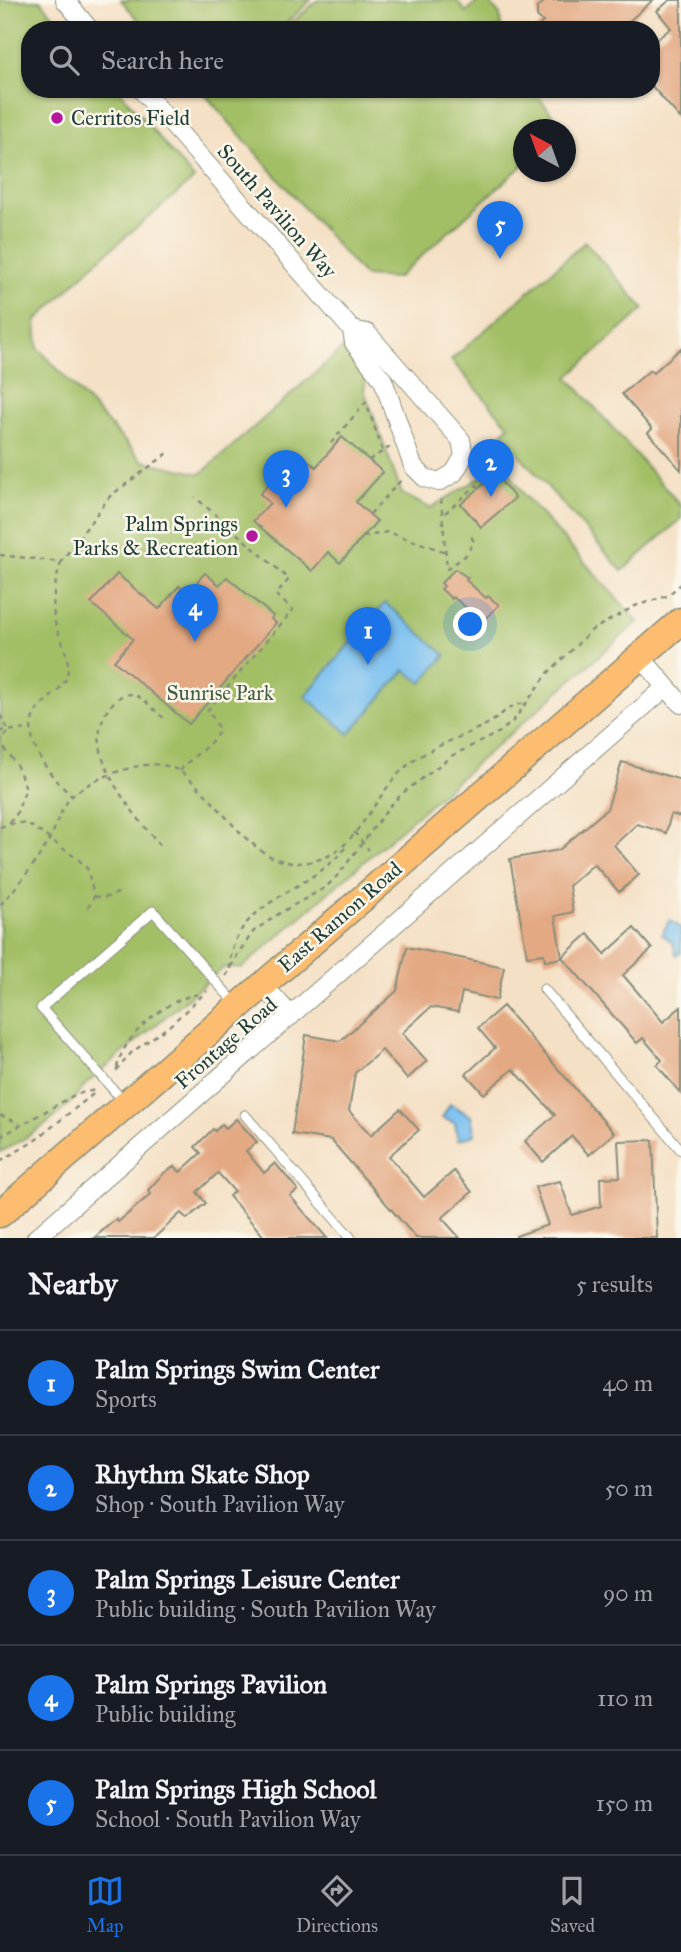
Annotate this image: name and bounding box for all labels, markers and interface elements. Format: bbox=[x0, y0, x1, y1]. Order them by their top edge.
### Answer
search box bbox=[21, 21, 660, 98]
icon: search bbox=[45, 41, 83, 79]
text: Search here bbox=[101, 44, 224, 76]
place label: Cerritos Field bbox=[71, 105, 191, 131]
marker: Cerritos Field bbox=[49, 110, 65, 126]
north arrow bbox=[513, 119, 576, 182]
street label: South Pavilion Way bbox=[212, 139, 343, 284]
pin: 5 bbox=[477, 201, 523, 259]
pin: 2 bbox=[468, 439, 514, 497]
pin: 3 bbox=[263, 450, 309, 508]
place label: Palm Springs Parks & Recreation bbox=[73, 511, 238, 561]
marker: Palm Springs Parks & Recreation bbox=[244, 528, 260, 544]
pin: 4 bbox=[172, 584, 218, 642]
pin: 1 bbox=[345, 607, 391, 665]
your location bbox=[453, 607, 487, 641]
park label: Sunrise Park bbox=[166, 680, 274, 706]
street label: East Ramon Road bbox=[273, 856, 408, 978]
street label: Frontage Road bbox=[170, 991, 283, 1095]
text: Nearby bbox=[28, 1266, 118, 1302]
text: 5 results bbox=[576, 1270, 653, 1298]
text: Palm Springs Swim Center bbox=[95, 1353, 380, 1385]
text: 1 bbox=[46, 1369, 56, 1397]
text: 40 m bbox=[603, 1369, 653, 1397]
text: Sports bbox=[95, 1385, 157, 1413]
text: Rhythm Skate Shop bbox=[95, 1458, 310, 1490]
text: 2 bbox=[45, 1474, 57, 1502]
text: 50 m bbox=[605, 1474, 653, 1502]
text: Shop · South Pavilion Way bbox=[95, 1490, 344, 1518]
text: Palm Springs Leisure Center bbox=[95, 1563, 400, 1595]
text: 3 bbox=[46, 1579, 56, 1607]
text: 90 m bbox=[603, 1579, 653, 1607]
text: Public building · South Pavilion Way bbox=[95, 1595, 436, 1623]
text: Palm Springs Pavilion bbox=[95, 1668, 327, 1700]
text: 4 bbox=[45, 1684, 57, 1712]
text: 110 m bbox=[597, 1684, 653, 1712]
text: Public building bbox=[95, 1700, 235, 1728]
text: Palm Springs High School bbox=[95, 1773, 377, 1805]
text: 5 bbox=[46, 1789, 56, 1817]
text: 150 m bbox=[596, 1789, 653, 1817]
text: School · South Pavilion Way bbox=[95, 1805, 361, 1833]
tab: Map bbox=[86, 1872, 124, 1937]
tab: Directions bbox=[296, 1872, 378, 1937]
tab: Saved bbox=[550, 1872, 595, 1937]

